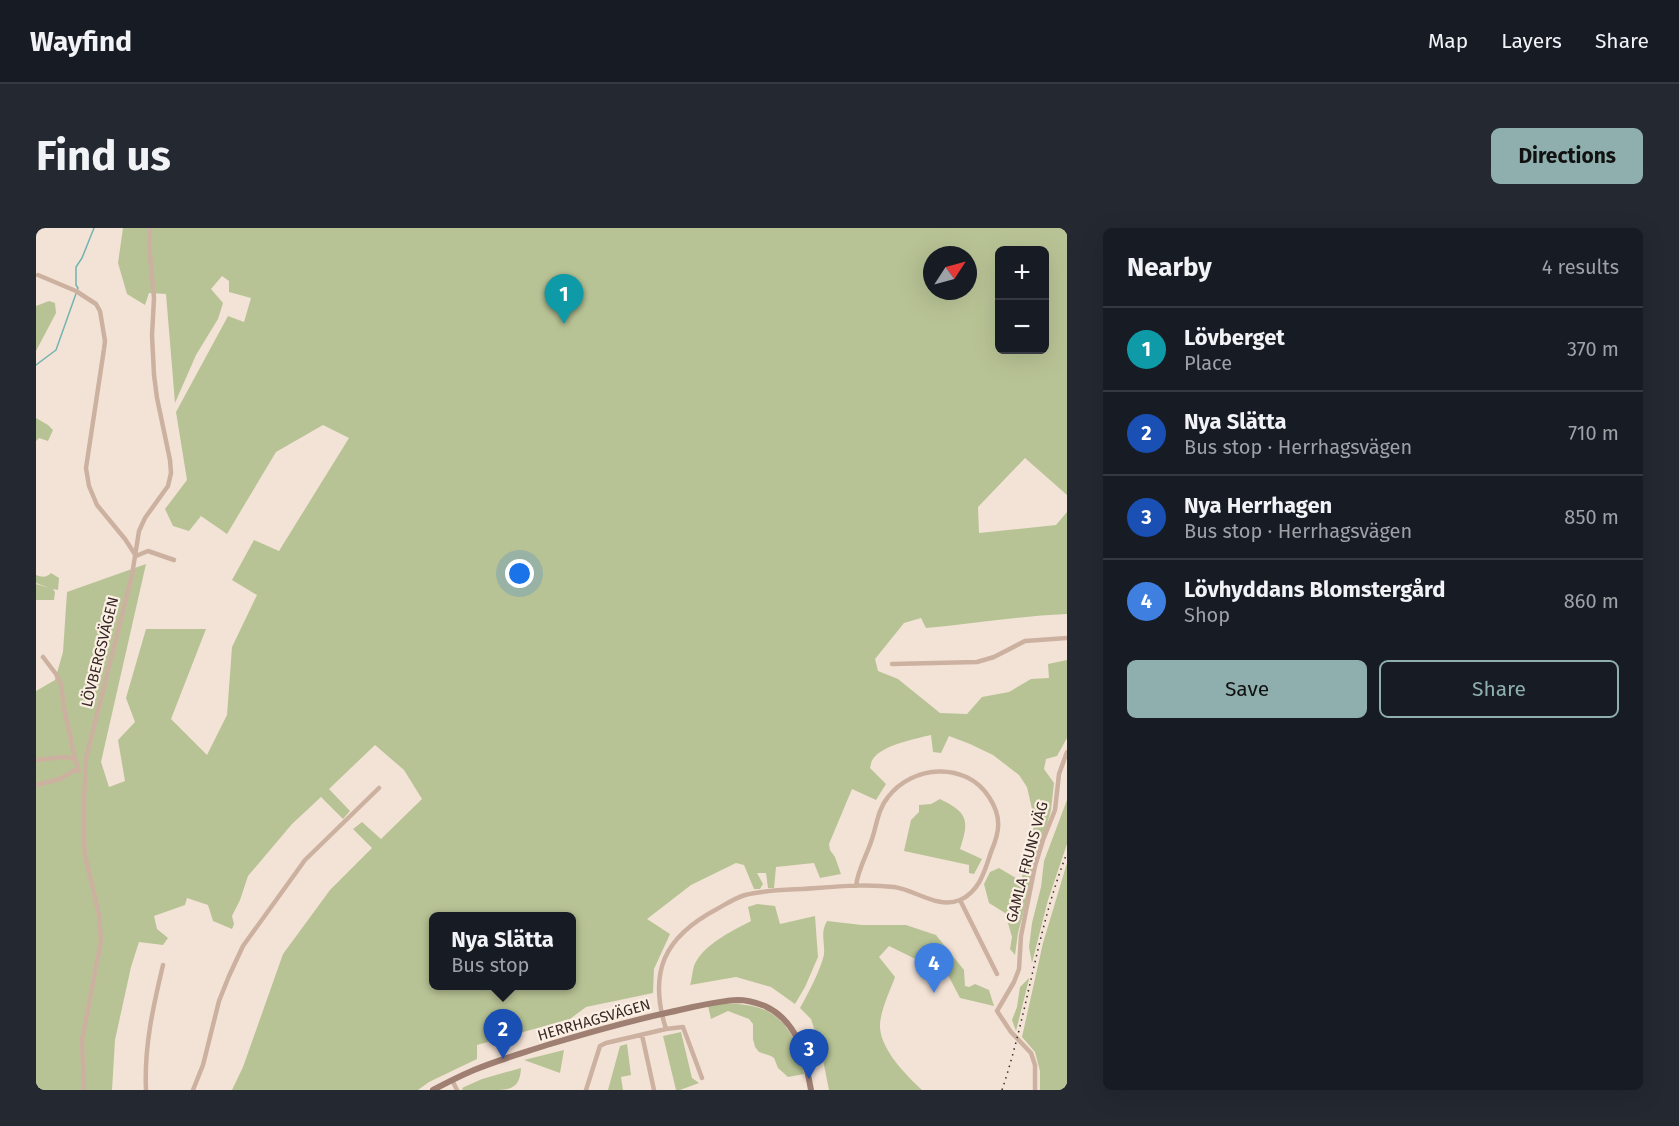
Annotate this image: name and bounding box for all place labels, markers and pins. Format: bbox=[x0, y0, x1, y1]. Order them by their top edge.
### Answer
pin: 1 bbox=[544, 274, 584, 324]
pin: 4 bbox=[914, 944, 954, 993]
pin: 2 bbox=[484, 1010, 522, 1059]
pin: 3 bbox=[790, 1030, 828, 1079]

